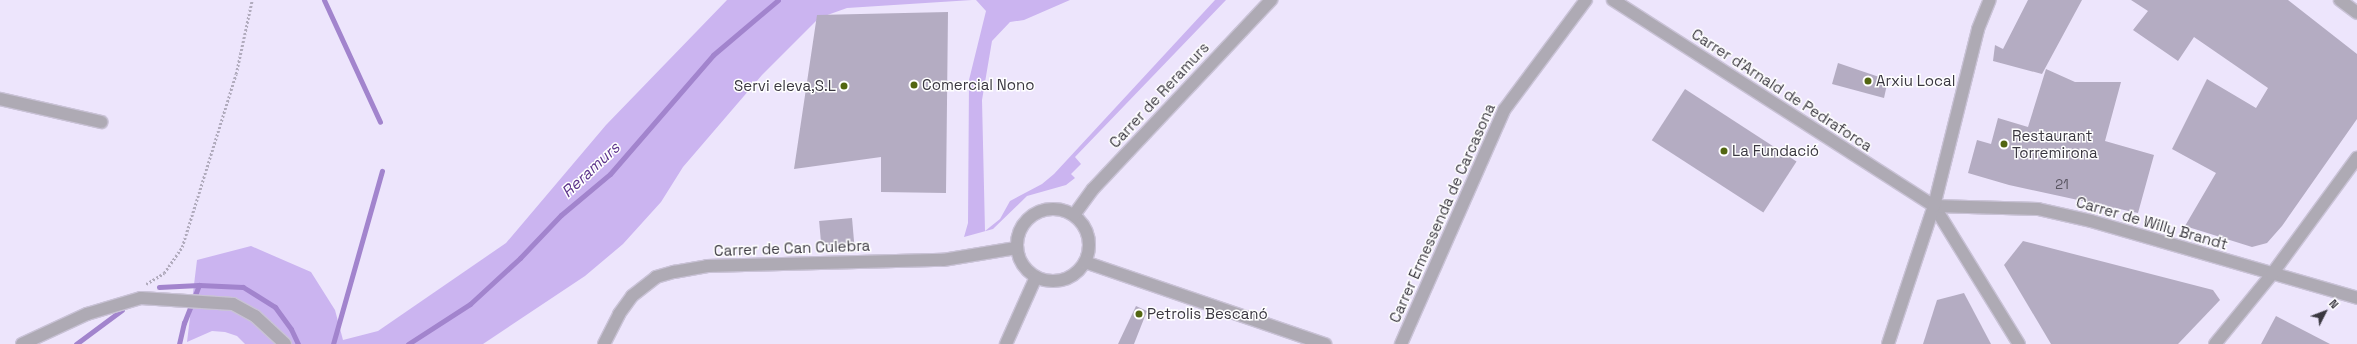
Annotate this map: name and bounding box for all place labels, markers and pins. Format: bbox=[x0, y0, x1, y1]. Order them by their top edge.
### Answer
place label: Arxiu Local bbox=[1876, 72, 1955, 90]
place label: Comercial Nono bbox=[922, 76, 1035, 94]
marker: Arxiu Local bbox=[1863, 76, 1873, 86]
place label: Servi eleva,S.L bbox=[734, 77, 836, 95]
marker: Comercial Nono bbox=[909, 80, 919, 90]
marker: Servi eleva,S.L bbox=[839, 81, 849, 91]
place label: Restaurant Torremirona bbox=[2012, 126, 2098, 161]
marker: Restaurant Torremirona bbox=[1999, 139, 2009, 149]
place label: La Fundació bbox=[1732, 142, 1819, 160]
marker: La Fundació bbox=[1719, 146, 1729, 156]
place label: Petrolis Bescanó bbox=[1147, 305, 1268, 323]
marker: Petrolis Bescanó bbox=[1134, 309, 1144, 319]

